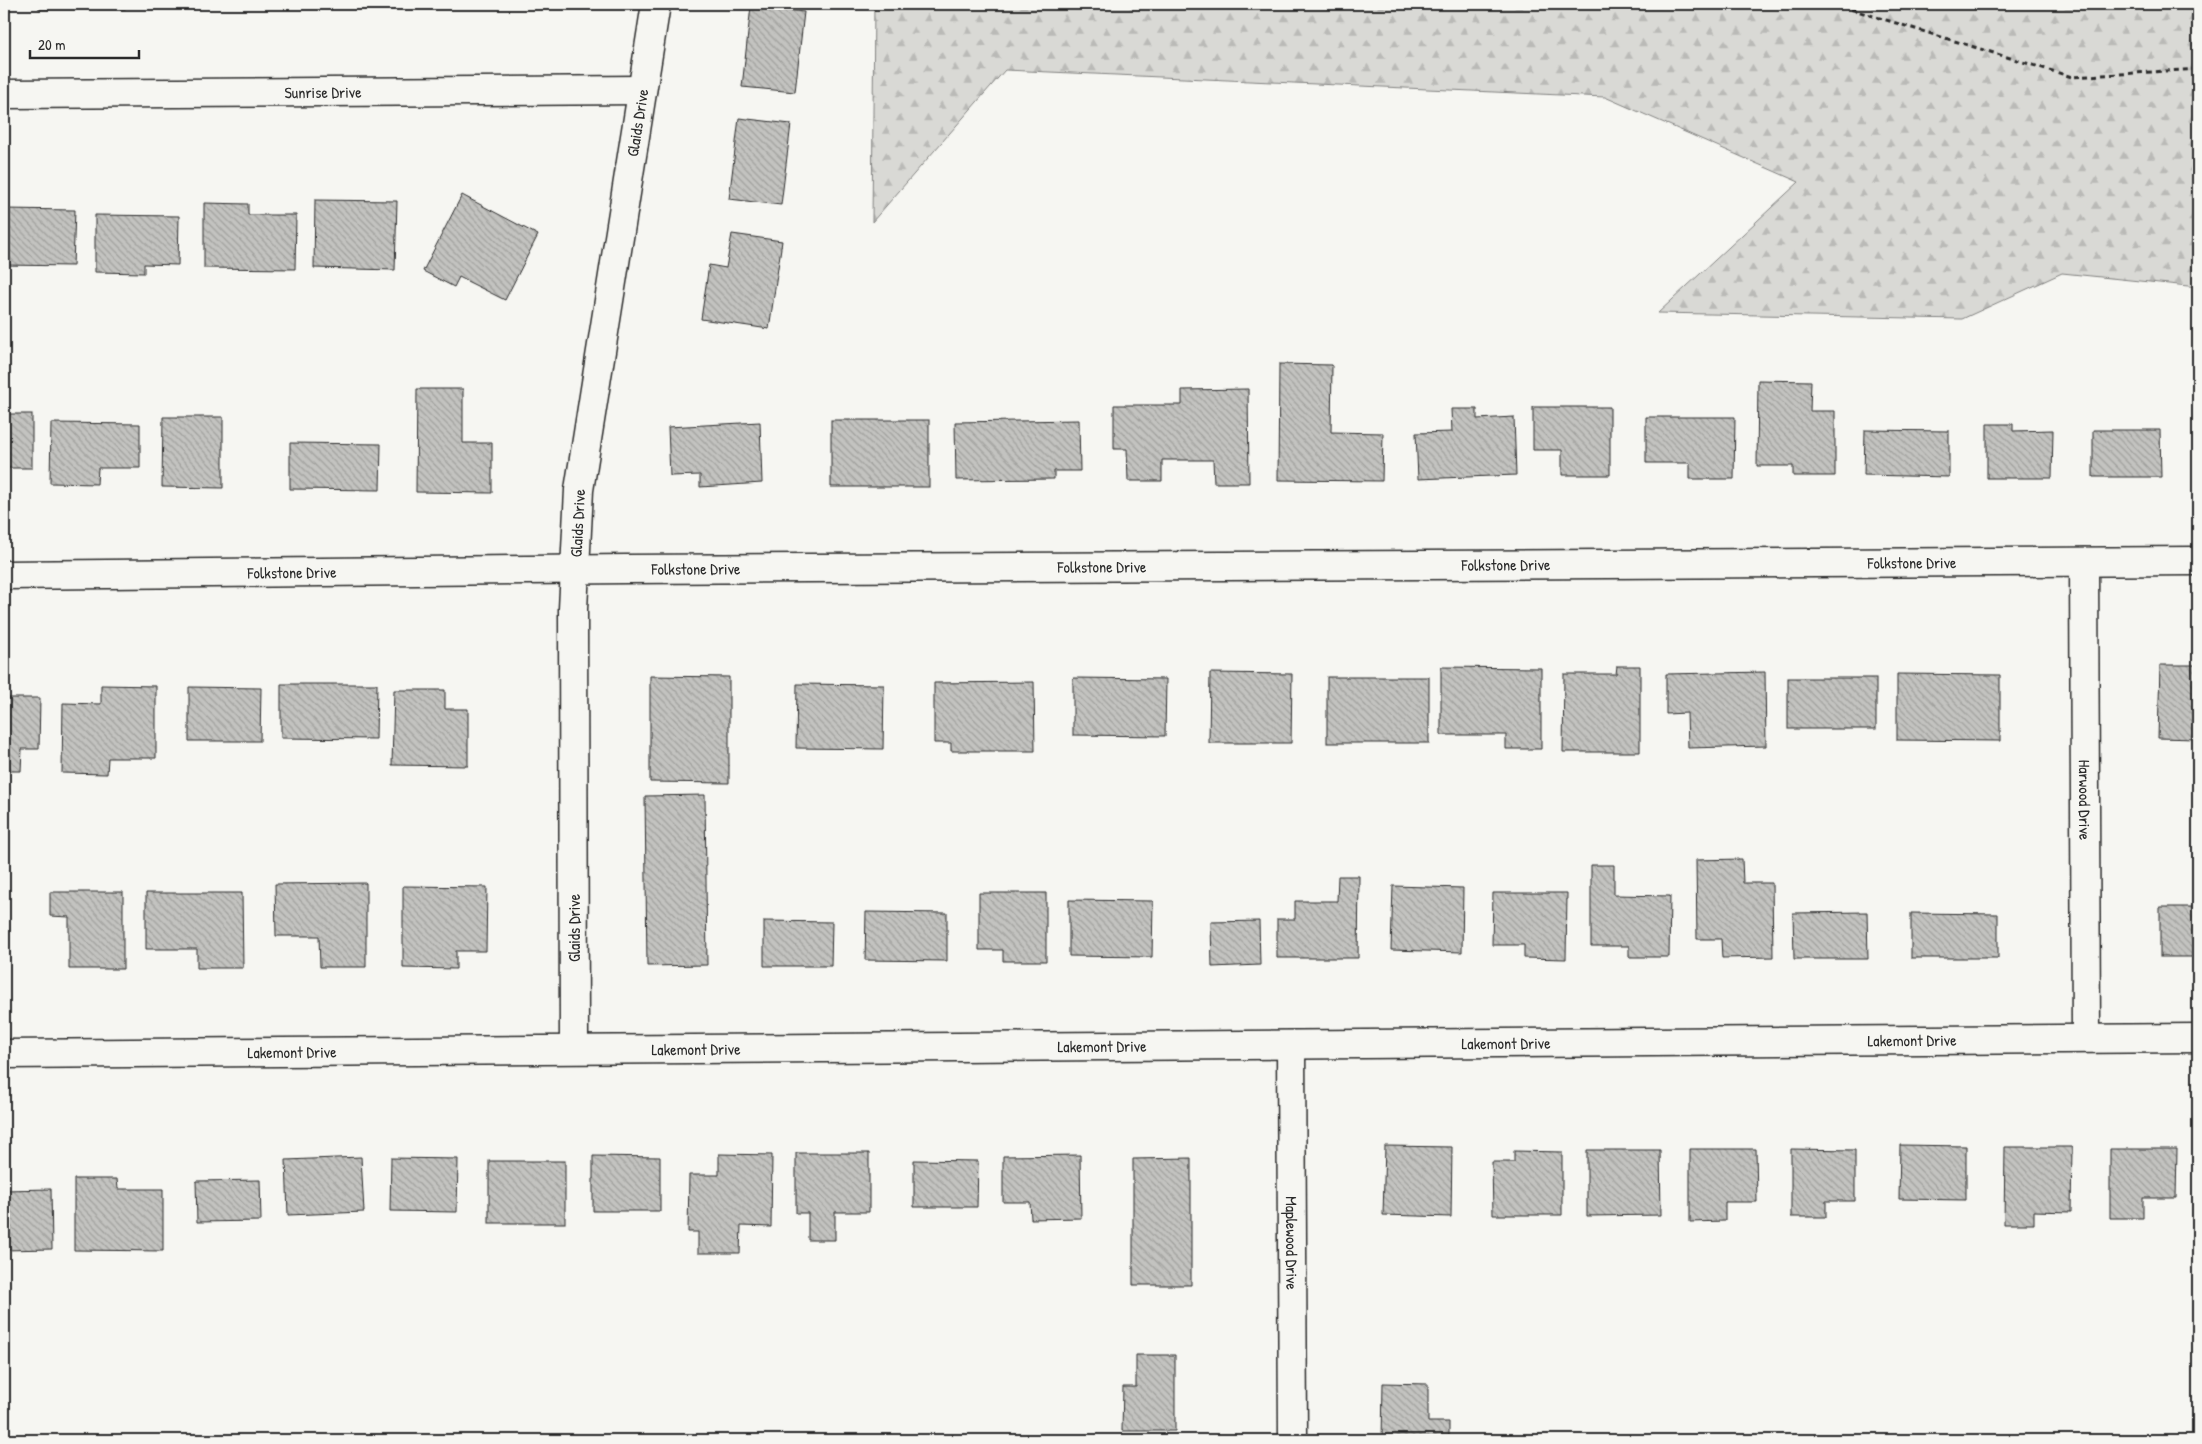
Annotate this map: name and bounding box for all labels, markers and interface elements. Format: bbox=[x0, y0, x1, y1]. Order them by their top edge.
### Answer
scale bar bbox=[30, 28, 139, 60]
text: 20 m bbox=[38, 34, 65, 55]
street label: Sunrise Drive bbox=[284, 81, 362, 103]
street label: Glaids Drive bbox=[621, 87, 653, 158]
street label: Glaids Drive bbox=[565, 488, 590, 558]
street label: Folkstone Drive bbox=[1866, 551, 1957, 574]
street label: Folkstone Drive bbox=[1460, 553, 1551, 576]
street label: Folkstone Drive bbox=[1056, 555, 1147, 578]
street label: Folkstone Drive bbox=[650, 557, 741, 580]
street label: Folkstone Drive bbox=[246, 561, 337, 584]
street label: Harwood Drive bbox=[2074, 760, 2096, 841]
street label: Glaids Drive bbox=[563, 893, 585, 962]
street label: Lakemont Drive bbox=[1867, 1029, 1957, 1051]
street label: Lakemont Drive bbox=[1461, 1032, 1551, 1054]
street label: Lakemont Drive bbox=[1057, 1035, 1147, 1057]
street label: Lakemont Drive bbox=[651, 1038, 741, 1060]
street label: Lakemont Drive bbox=[247, 1041, 337, 1063]
street label: Maplewood Drive bbox=[1281, 1196, 1303, 1291]

